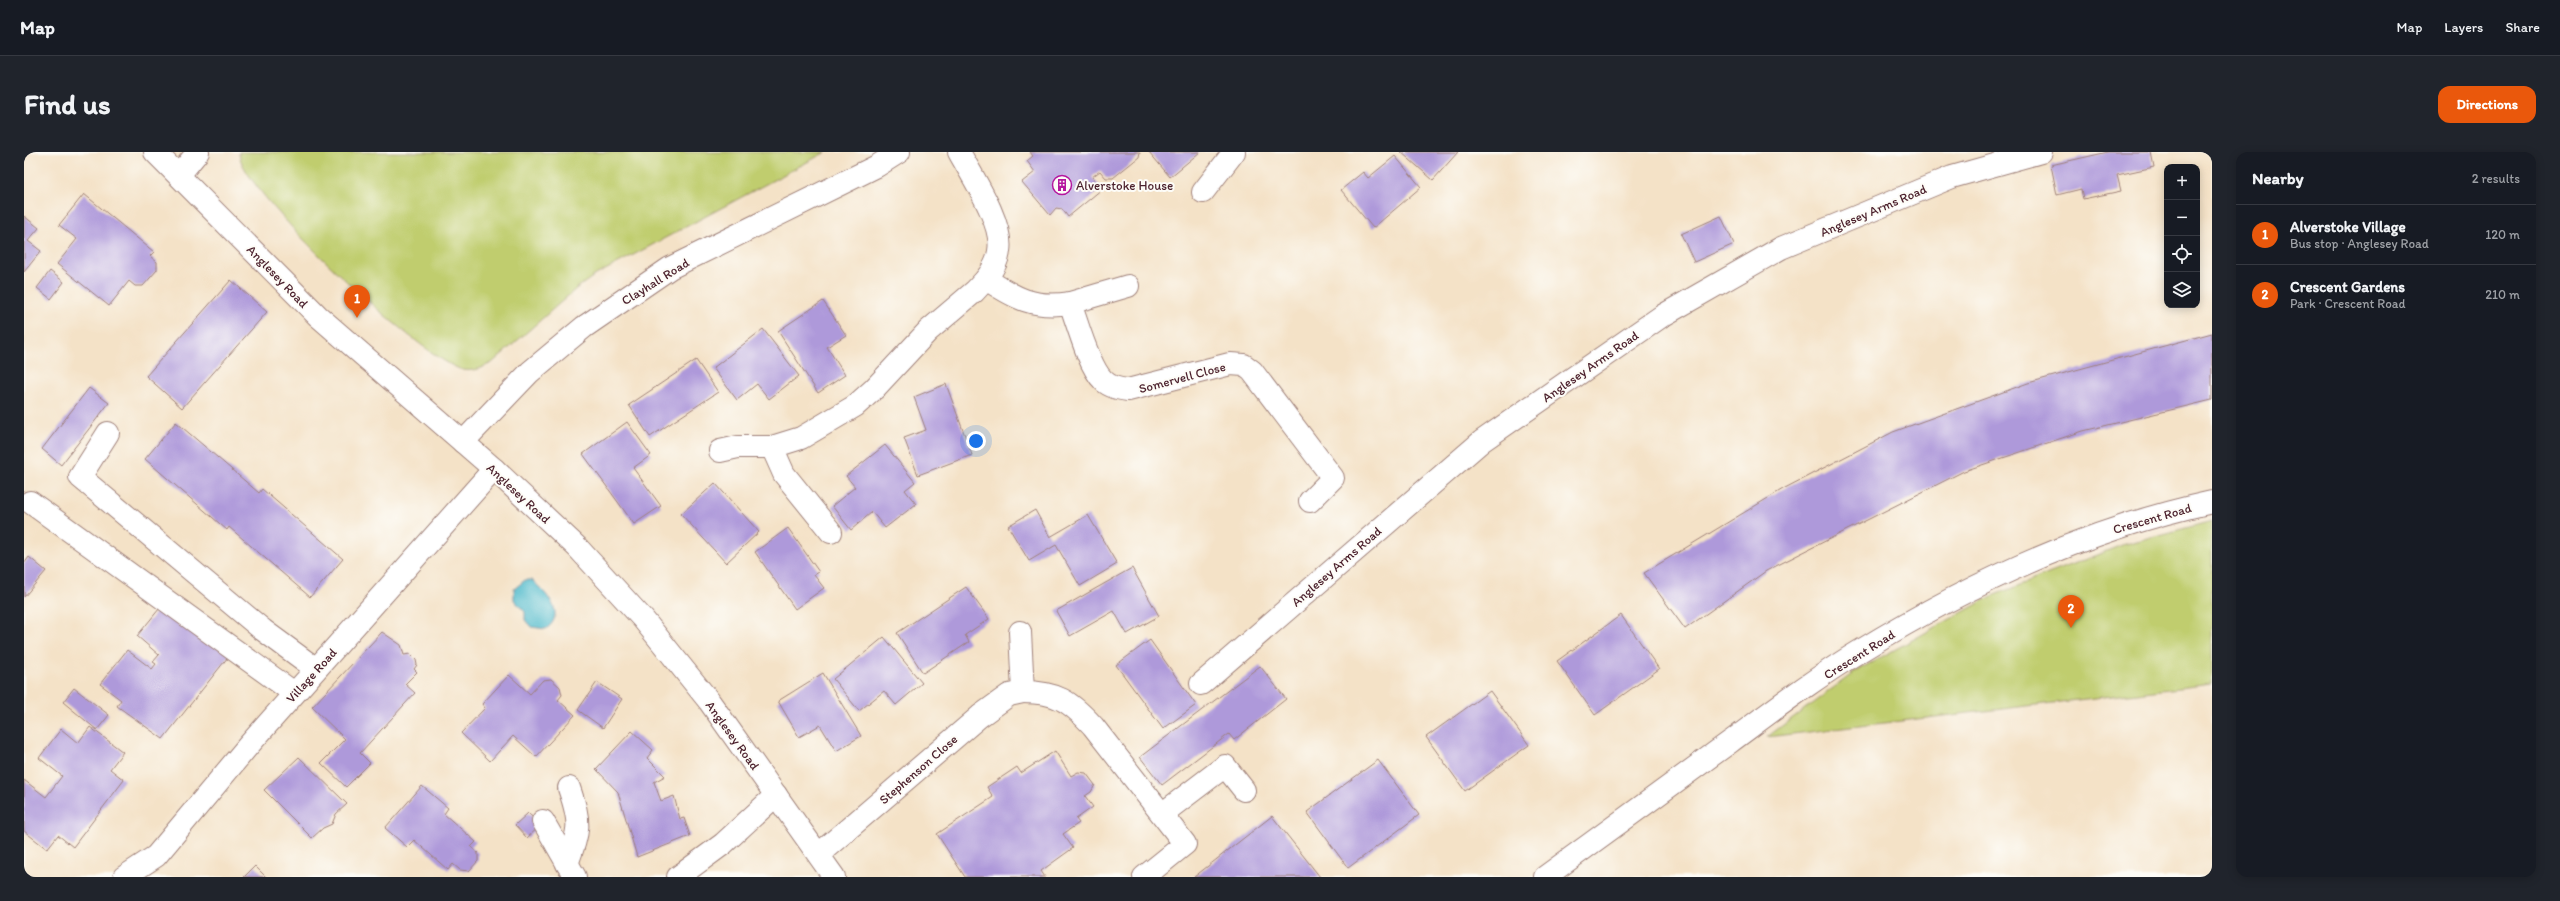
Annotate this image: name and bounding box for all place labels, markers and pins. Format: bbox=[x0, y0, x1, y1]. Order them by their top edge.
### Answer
building icon: Alverstoke House bbox=[1051, 174, 1073, 196]
place label: Alverstoke House bbox=[1076, 178, 1173, 193]
pin: 1 bbox=[344, 285, 370, 318]
pin: 2 bbox=[2058, 595, 2084, 628]

